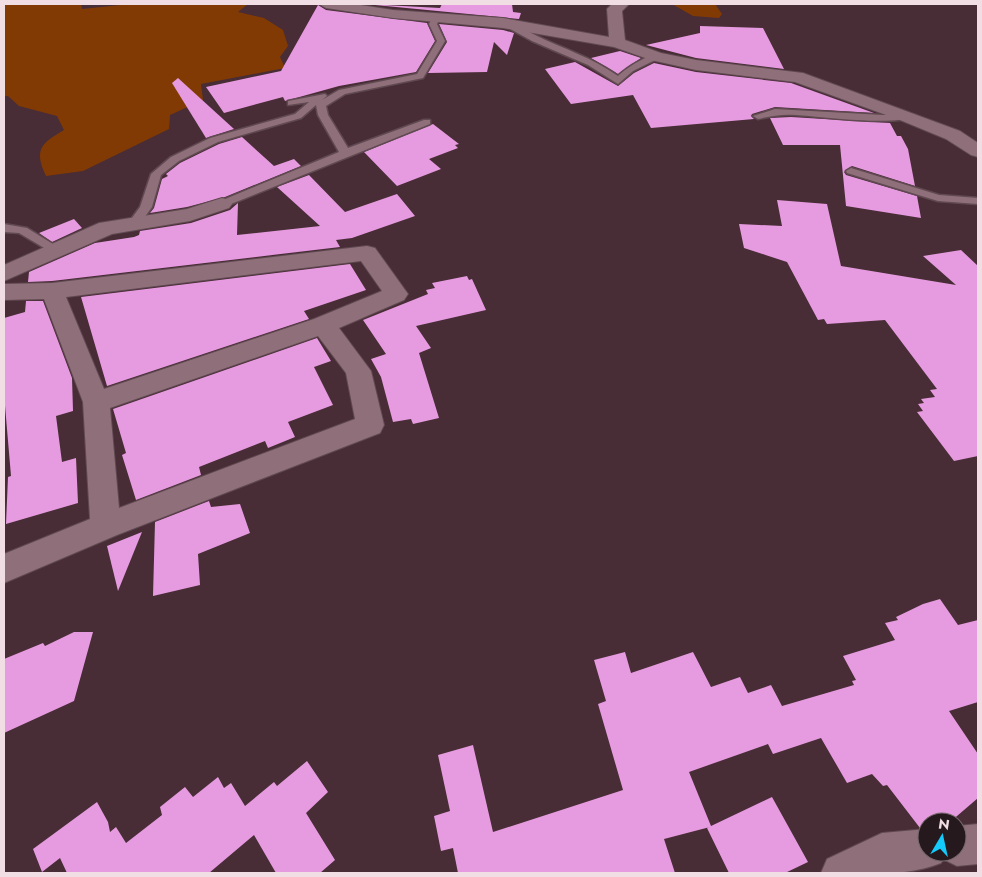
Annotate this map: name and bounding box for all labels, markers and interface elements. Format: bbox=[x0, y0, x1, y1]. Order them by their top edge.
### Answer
north arrow bbox=[917, 812, 967, 862]
text: N bbox=[937, 813, 951, 835]

